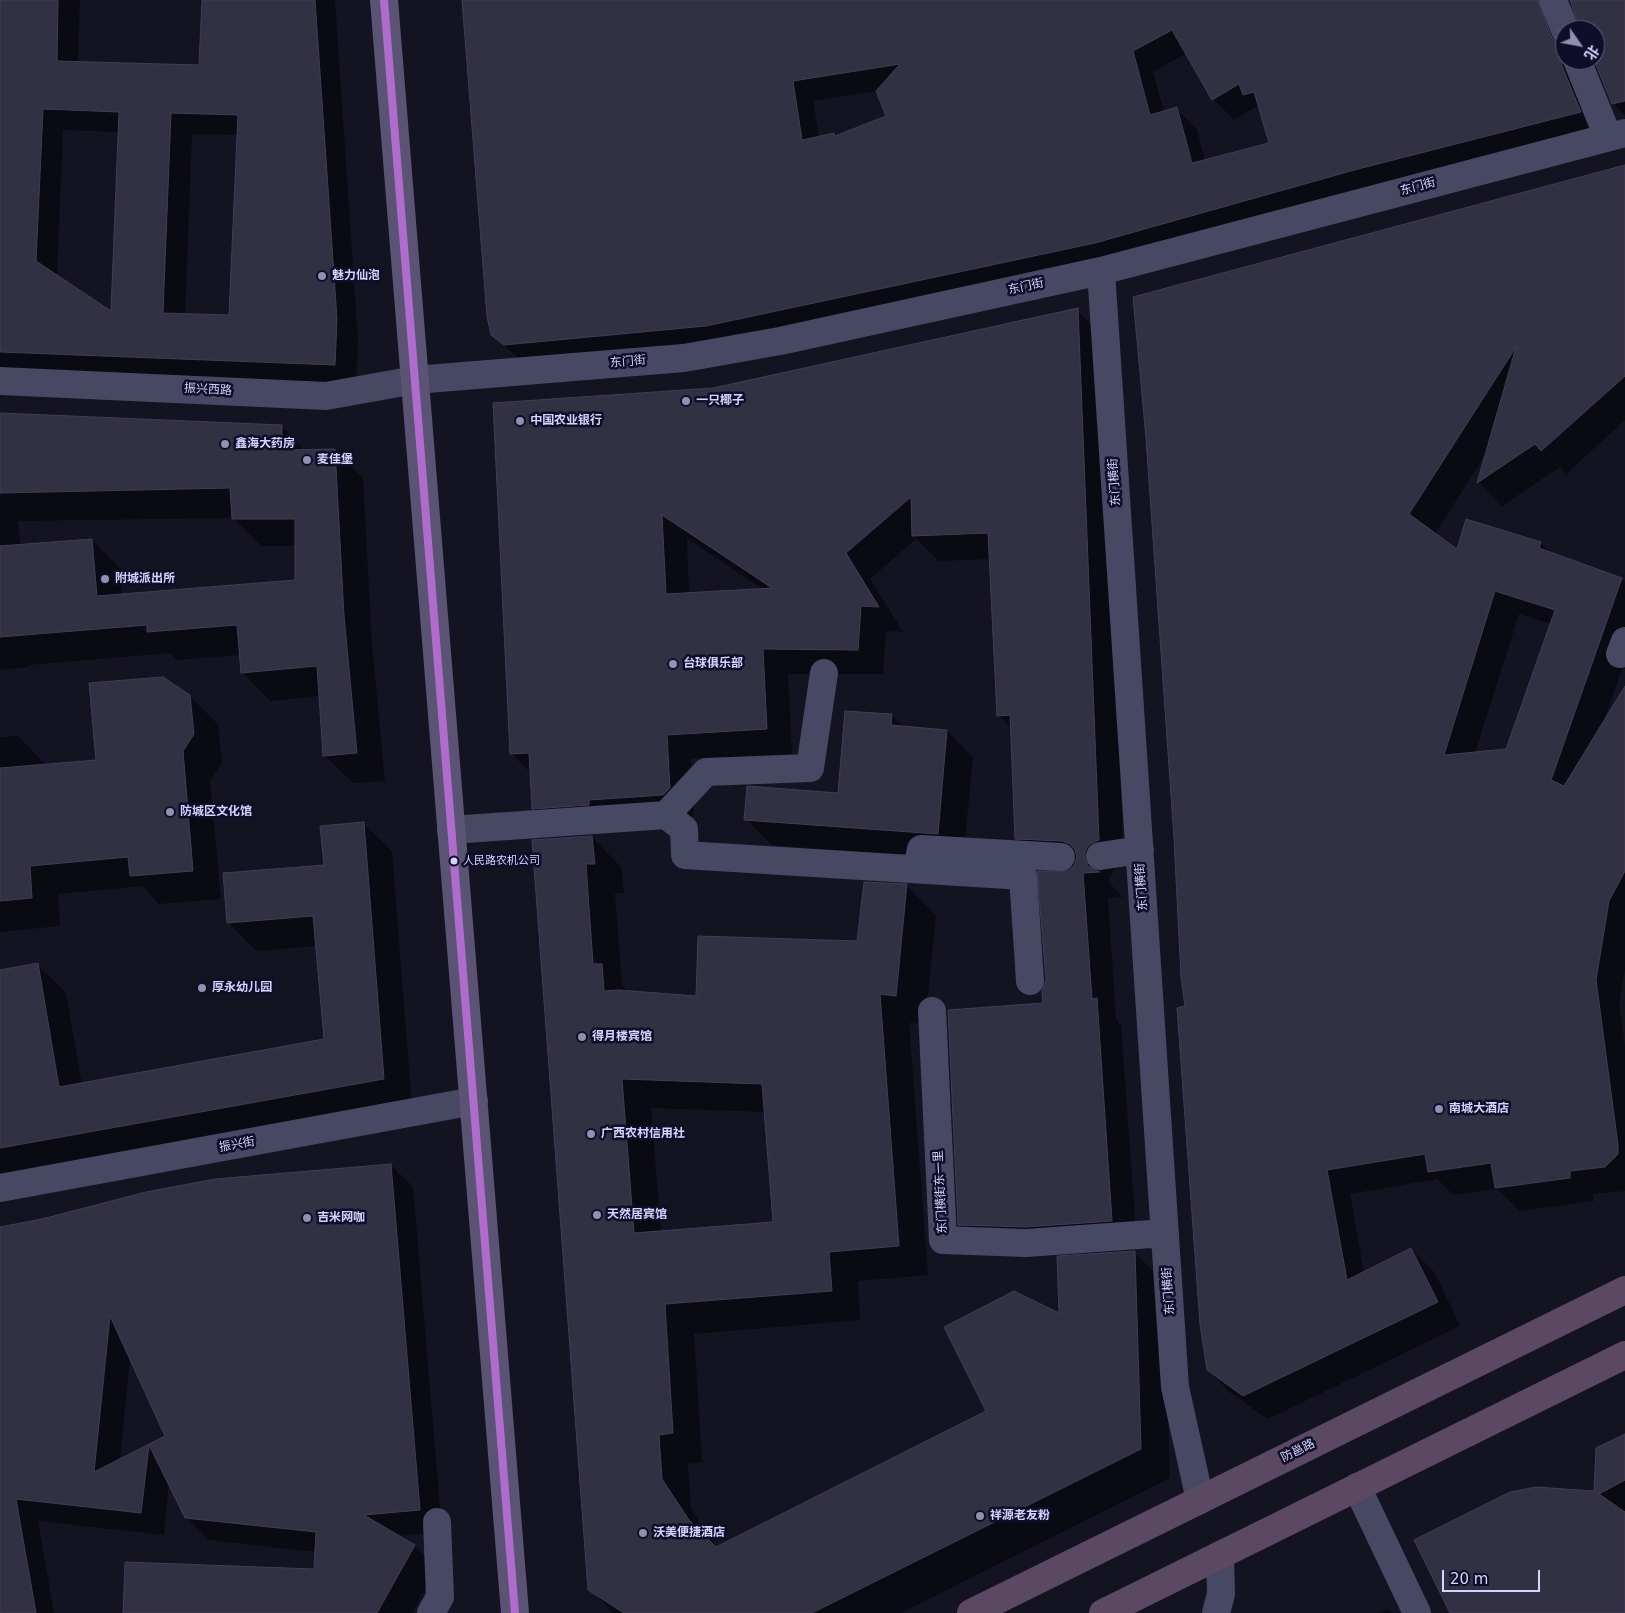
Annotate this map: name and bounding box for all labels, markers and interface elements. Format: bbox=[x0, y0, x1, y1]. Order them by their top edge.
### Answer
north arrow bbox=[1555, 20, 1605, 70]
text: 北 bbox=[1581, 42, 1602, 63]
street label: 东门街 bbox=[1399, 175, 1437, 199]
place label: 魅力仙泡 bbox=[332, 269, 380, 283]
marker: 魅力仙泡 bbox=[316, 270, 328, 282]
street label: 东门街 bbox=[1007, 276, 1045, 298]
street label: 东门街 bbox=[609, 353, 647, 371]
street label: 振兴西路 bbox=[184, 382, 232, 398]
place label: 一只椰子 bbox=[696, 394, 744, 408]
marker: 一只椰子 bbox=[680, 395, 692, 407]
place label: 中国农业银行 bbox=[530, 414, 602, 428]
marker: 中国农业银行 bbox=[514, 415, 526, 427]
place label: 鑫海大药房 bbox=[235, 437, 295, 451]
marker: 鑫海大药房 bbox=[219, 438, 231, 450]
place label: 麦佳堡 bbox=[317, 453, 353, 467]
marker: 麦佳堡 bbox=[301, 454, 313, 466]
street label: 东门横街 bbox=[1106, 458, 1124, 506]
place label: 附城派出所 bbox=[115, 572, 175, 586]
marker: 附城派出所 bbox=[99, 573, 111, 585]
place label: 台球俱乐部 bbox=[683, 657, 743, 671]
marker: 台球俱乐部 bbox=[667, 658, 679, 670]
place label: 防城区文化馆 bbox=[180, 805, 252, 819]
marker: 防城区文化馆 bbox=[164, 806, 176, 818]
place label: 人民路农机公司 bbox=[463, 854, 540, 868]
marker: 人民路农机公司 bbox=[449, 856, 459, 866]
street label: 东门横街 bbox=[1133, 863, 1151, 911]
place label: 厚永幼儿园 bbox=[212, 981, 272, 995]
marker: 厚永幼儿园 bbox=[196, 982, 208, 994]
place label: 得月楼宾馆 bbox=[592, 1030, 652, 1044]
marker: 得月楼宾馆 bbox=[576, 1031, 588, 1043]
place label: 南城大酒店 bbox=[1449, 1102, 1509, 1116]
marker: 南城大酒店 bbox=[1433, 1103, 1445, 1115]
place label: 广西农村信用社 bbox=[601, 1127, 685, 1141]
marker: 广西农村信用社 bbox=[585, 1128, 597, 1140]
street label: 振兴街 bbox=[218, 1135, 256, 1155]
street label: 东门横街东一里 bbox=[932, 1150, 950, 1234]
place label: 天然居宾馆 bbox=[607, 1208, 667, 1222]
marker: 天然居宾馆 bbox=[591, 1209, 603, 1221]
place label: 吉米网咖 bbox=[317, 1211, 365, 1225]
marker: 吉米网咖 bbox=[301, 1212, 313, 1224]
street label: 东门横街 bbox=[1160, 1267, 1178, 1315]
street label: 防邕路 bbox=[1279, 1437, 1317, 1465]
place label: 祥源老友粉 bbox=[990, 1509, 1050, 1523]
marker: 祥源老友粉 bbox=[974, 1510, 986, 1522]
place label: 沃美便捷酒店 bbox=[653, 1526, 725, 1540]
marker: 沃美便捷酒店 bbox=[637, 1527, 649, 1539]
scale bar bbox=[1445, 1560, 1542, 1592]
text: 20 m bbox=[1450, 1570, 1488, 1588]

